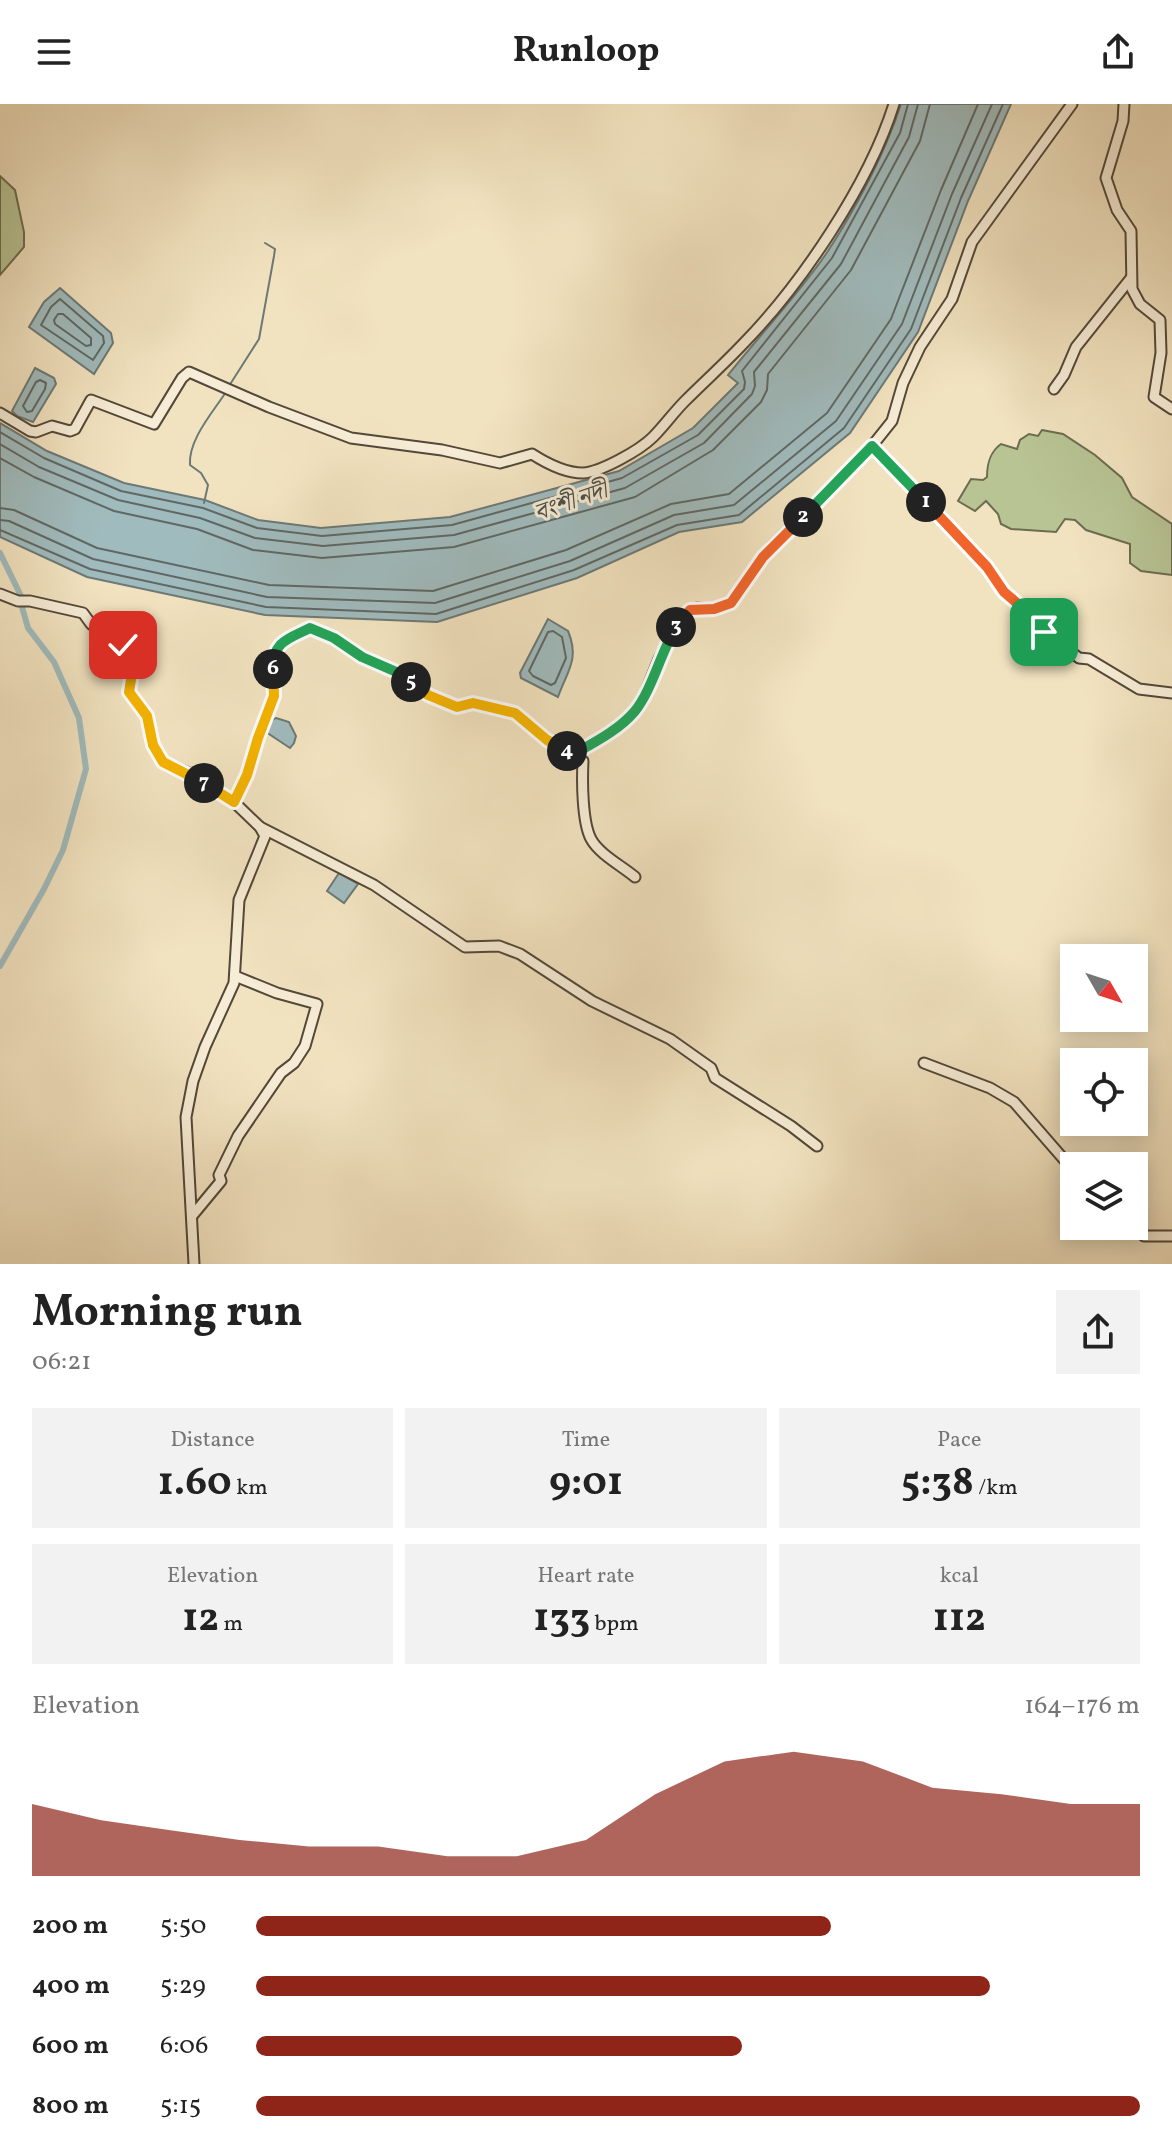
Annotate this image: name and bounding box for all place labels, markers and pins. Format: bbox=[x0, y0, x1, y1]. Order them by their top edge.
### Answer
pin: 1 bbox=[906, 482, 946, 522]
pin: 2 bbox=[783, 497, 823, 537]
pin bbox=[1010, 598, 1078, 666]
pin: 3 bbox=[656, 607, 696, 647]
pin bbox=[89, 611, 157, 679]
pin: 6 bbox=[253, 649, 293, 689]
pin: 5 bbox=[391, 662, 431, 702]
pin: 4 bbox=[547, 731, 587, 771]
pin: 7 bbox=[184, 763, 224, 803]

